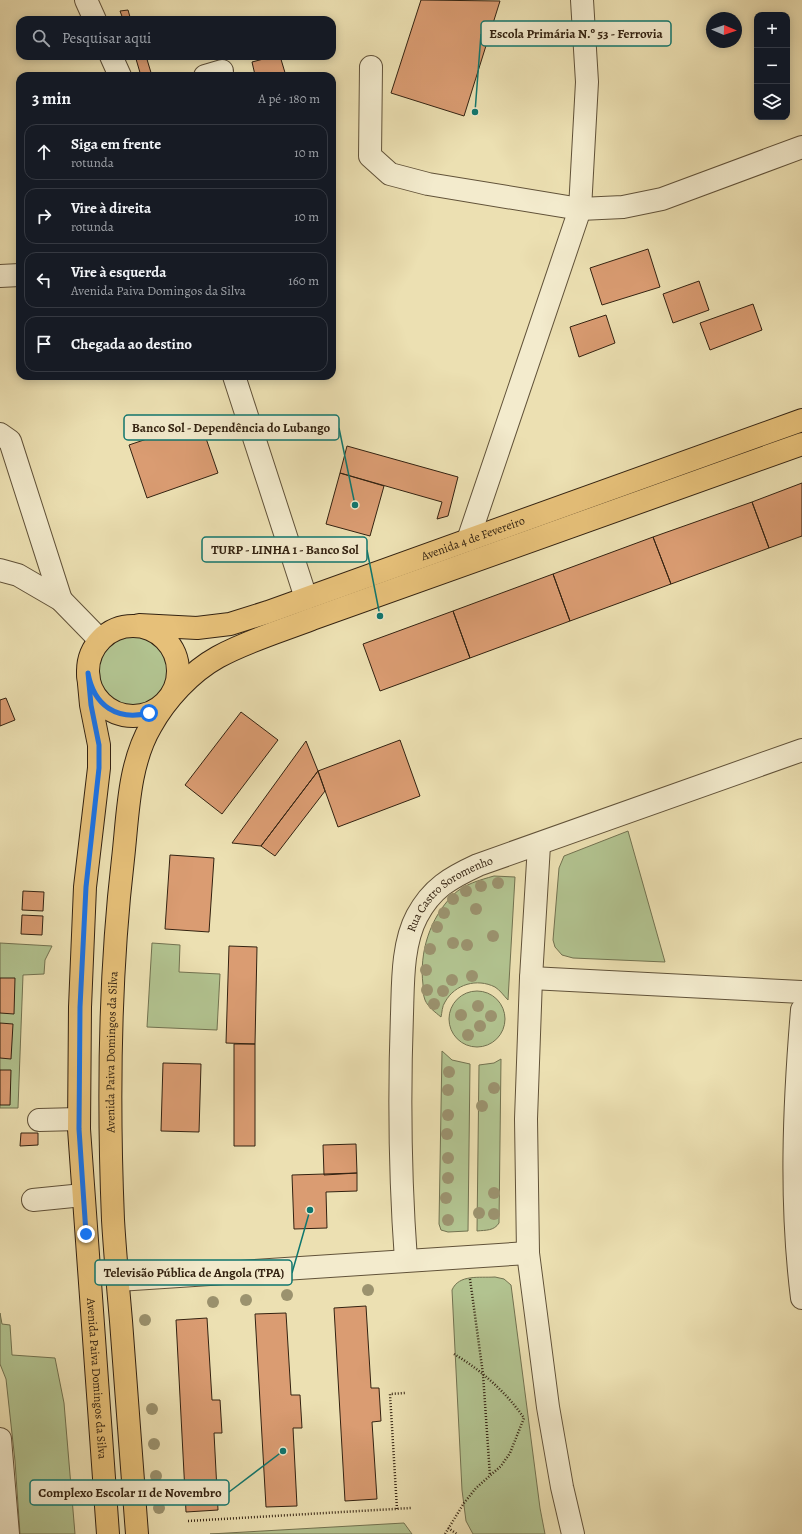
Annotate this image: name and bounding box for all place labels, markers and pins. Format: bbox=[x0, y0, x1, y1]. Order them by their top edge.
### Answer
callout: Escola Primária N.º 53 - Ferrovia bbox=[481, 21, 671, 46]
callout: Banco Sol - Dependência do Lubango bbox=[124, 415, 339, 440]
callout: TURP - LINHA 1 - Banco Sol bbox=[202, 537, 367, 562]
callout: Televisão Pública de Angola (TPA) bbox=[95, 1260, 292, 1285]
callout: Complexo Escolar 11 de Novembro bbox=[30, 1480, 229, 1505]

